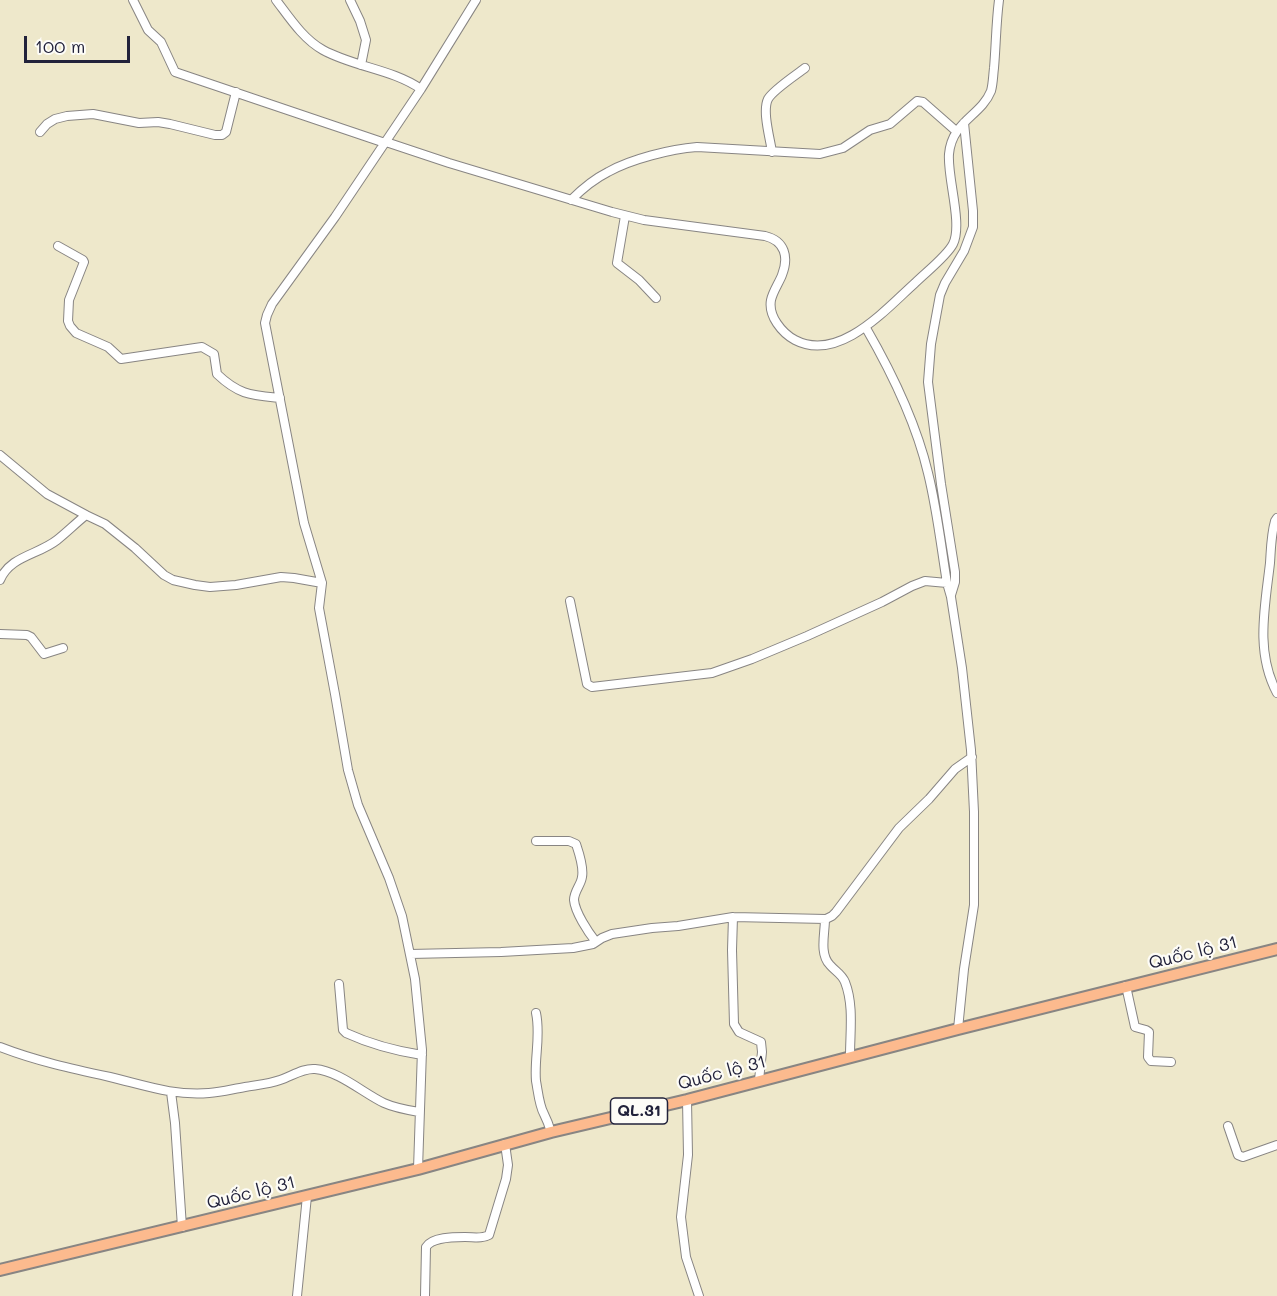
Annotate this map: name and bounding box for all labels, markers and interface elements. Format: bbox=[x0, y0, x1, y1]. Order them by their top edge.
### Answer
scale bar bbox=[27, 24, 134, 62]
text: 100 m bbox=[35, 34, 85, 58]
street label: Quốc lộ 31 bbox=[1146, 932, 1240, 974]
street label: Quốc lộ 31 bbox=[676, 1051, 768, 1095]
road number: QL.31 bbox=[610, 1098, 668, 1124]
street label: Quốc lộ 31 bbox=[204, 1172, 298, 1214]

